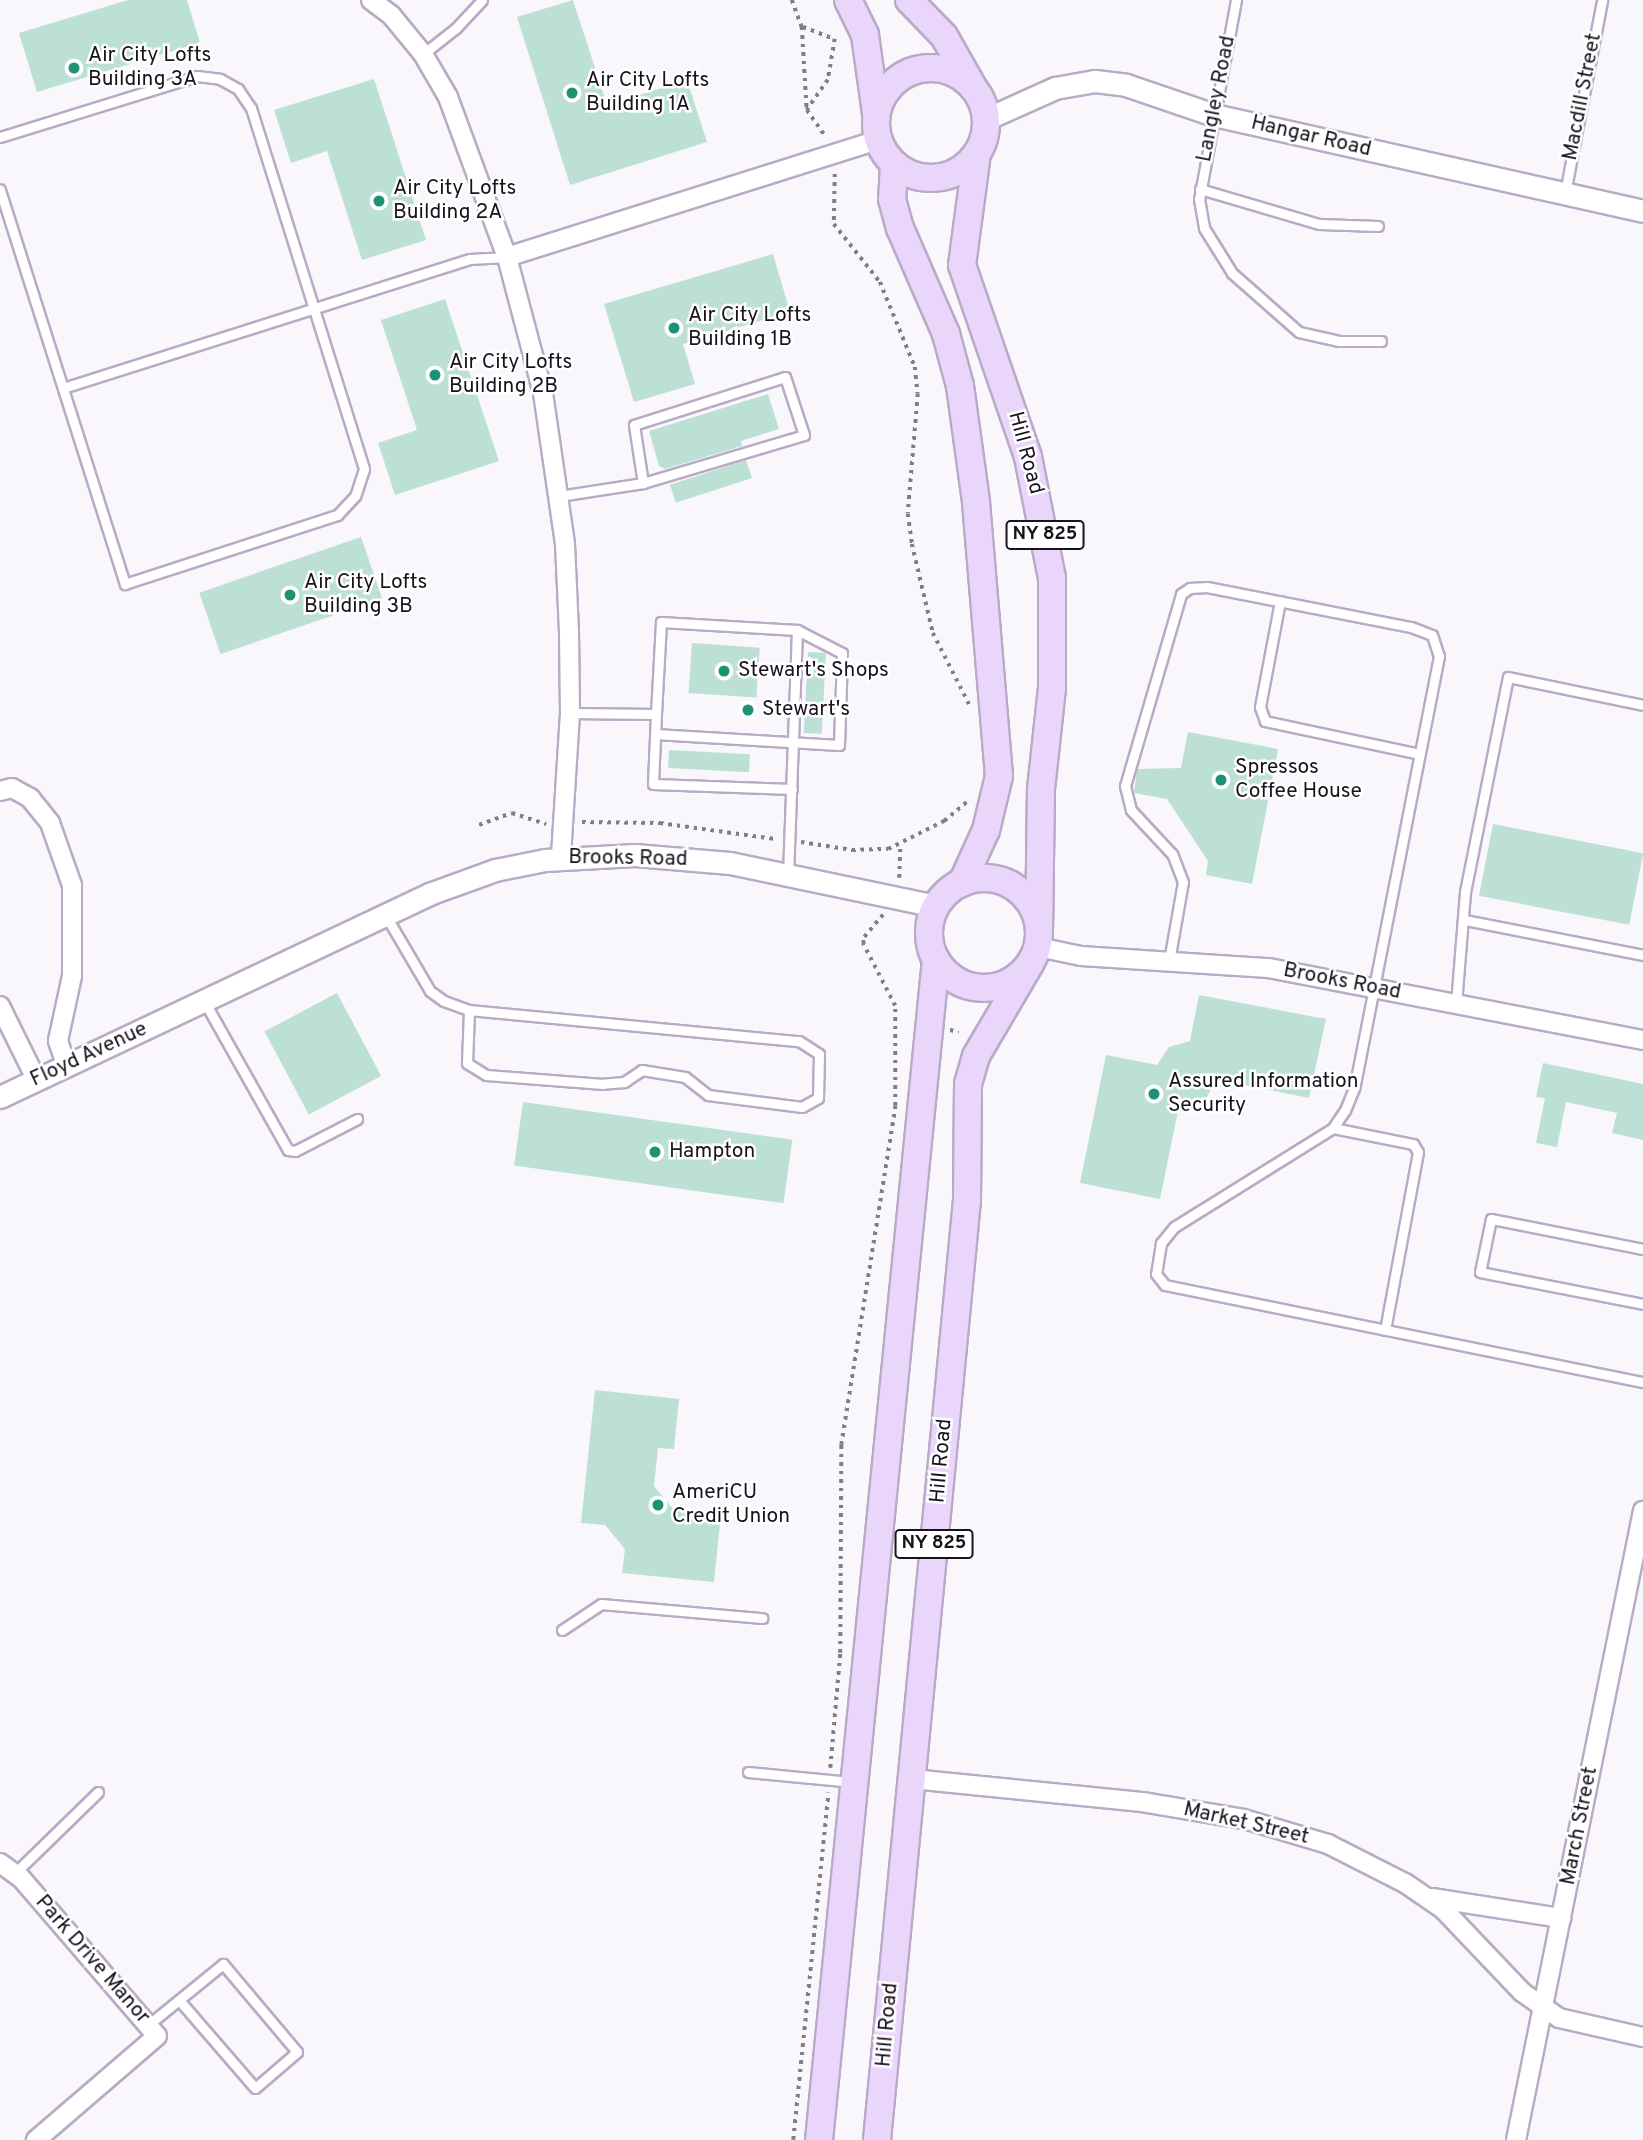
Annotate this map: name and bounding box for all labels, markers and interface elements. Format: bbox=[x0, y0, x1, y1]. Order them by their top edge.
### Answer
street label: Macdill Street bbox=[1558, 31, 1608, 163]
street label: Langley Road bbox=[1192, 34, 1242, 164]
place label: Air City Lofts Building 3A bbox=[88, 43, 211, 93]
marker: Air City Lofts Building 3A bbox=[66, 60, 82, 76]
place label: Air City Lofts Building 1A bbox=[586, 68, 709, 118]
marker: Air City Lofts Building 1A bbox=[564, 85, 580, 101]
street label: Hangar Road bbox=[1248, 111, 1374, 163]
place label: Air City Lofts Building 2A bbox=[393, 176, 516, 226]
marker: Air City Lofts Building 2A bbox=[371, 193, 387, 209]
place label: Air City Lofts Building 1B bbox=[688, 303, 811, 353]
marker: Air City Lofts Building 1B bbox=[666, 320, 682, 336]
place label: Air City Lofts Building 2B bbox=[449, 350, 572, 400]
marker: Air City Lofts Building 2B bbox=[427, 367, 443, 383]
street label: Hill Road bbox=[1002, 409, 1048, 497]
road number: NY 825 bbox=[1005, 520, 1085, 550]
place label: Air City Lofts Building 3B bbox=[304, 570, 427, 620]
marker: Air City Lofts Building 3B bbox=[282, 587, 298, 603]
place label: Stewart's Shops bbox=[738, 658, 889, 684]
marker: Stewart's Shops bbox=[716, 663, 732, 679]
place label: Stewart's bbox=[762, 697, 850, 723]
marker: Stewart's bbox=[740, 702, 756, 718]
place label: Spressos Coffee House bbox=[1235, 755, 1362, 805]
marker: Spressos Coffee House bbox=[1213, 772, 1229, 788]
street label: Brooks Road bbox=[568, 845, 688, 873]
street label: Brooks Road bbox=[1281, 958, 1403, 1006]
street label: Floyd Avenue bbox=[26, 1017, 152, 1093]
place label: Assured Information Security bbox=[1168, 1069, 1358, 1119]
marker: Assured Information Security bbox=[1146, 1086, 1162, 1102]
place label: Hampton bbox=[669, 1139, 755, 1165]
marker: Hampton bbox=[647, 1144, 663, 1160]
street label: Hill Road bbox=[926, 1418, 958, 1504]
place label: AmeriCU Credit Union bbox=[672, 1480, 790, 1530]
marker: AmeriCU Credit Union bbox=[650, 1497, 666, 1513]
road number: NY 825 bbox=[894, 1528, 974, 1560]
street label: March Street bbox=[1556, 1765, 1604, 1887]
street label: Market Street bbox=[1181, 1797, 1311, 1851]
street label: Park Drive Manor bbox=[29, 1890, 155, 2030]
street label: Hill Road bbox=[872, 1982, 904, 2068]

